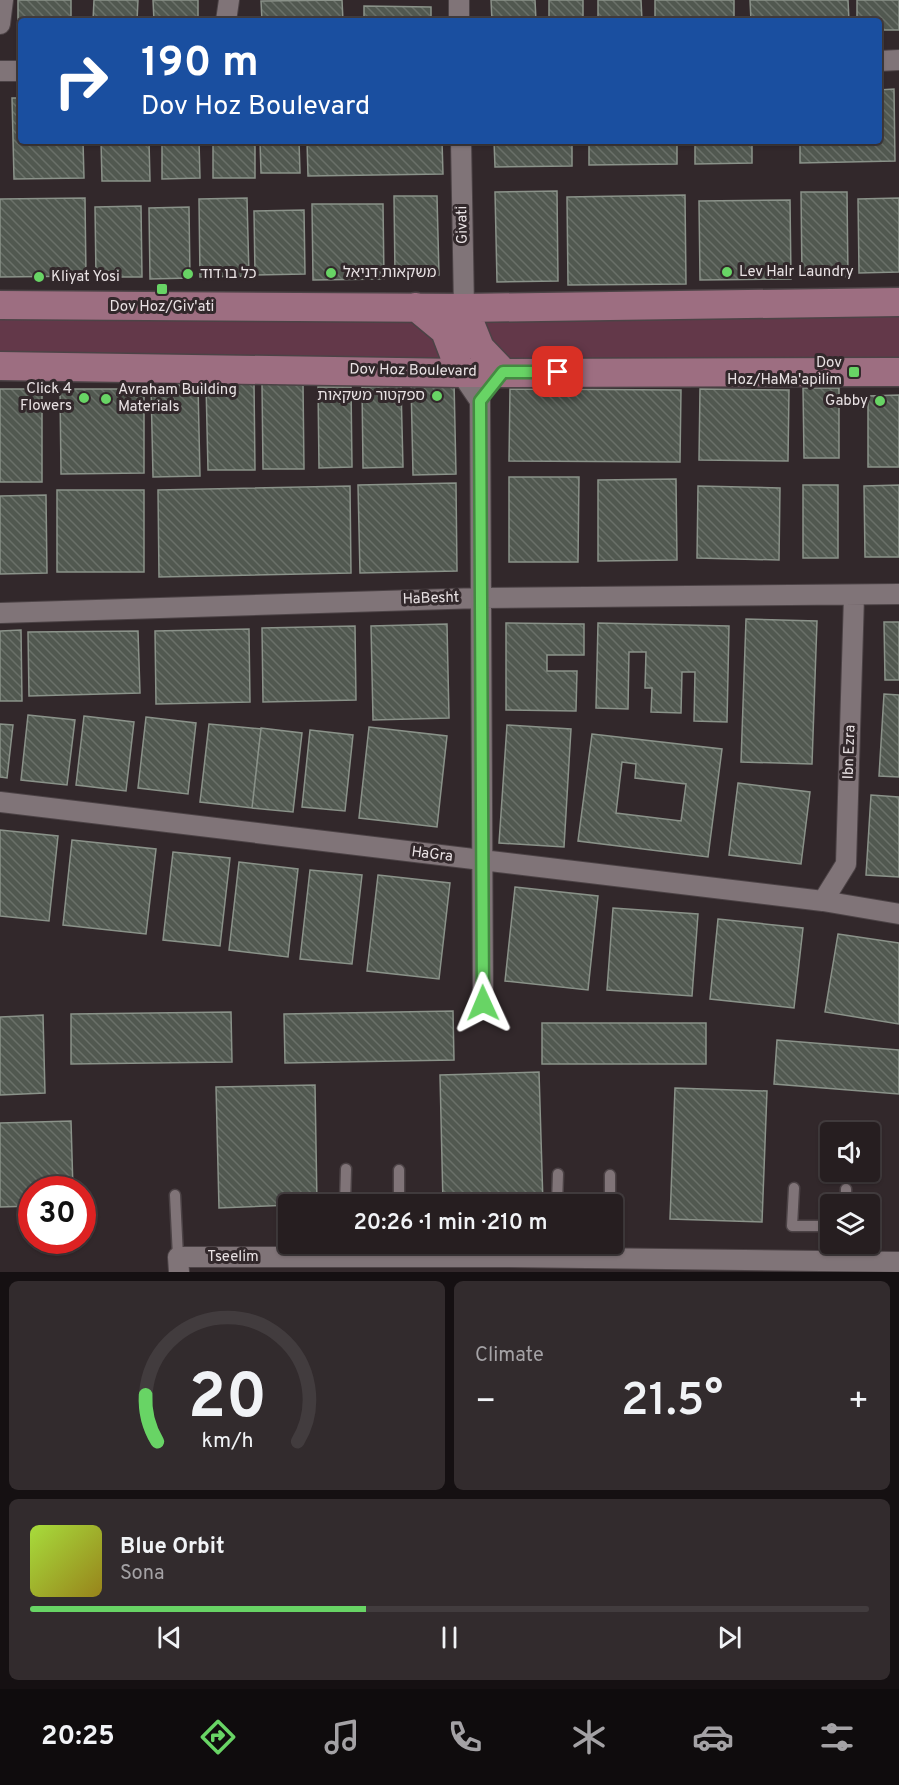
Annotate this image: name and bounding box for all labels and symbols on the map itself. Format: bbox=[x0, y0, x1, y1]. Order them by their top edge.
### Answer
street label: Givati bbox=[453, 206, 473, 244]
place label: Lev HaIr Laundry bbox=[739, 263, 854, 282]
place label: משקאות דניאל bbox=[343, 264, 436, 283]
place label: כל בו דוד bbox=[200, 265, 257, 284]
marker: Lev HaIr Laundry bbox=[720, 265, 734, 279]
marker: משקאות דניאל bbox=[324, 266, 338, 280]
marker: כל בו דוד bbox=[181, 267, 195, 281]
place label: Kliyat Yosi bbox=[51, 268, 120, 287]
marker: Kliyat Yosi bbox=[32, 270, 46, 284]
marker: Dov Hoz/Giv'ati bbox=[155, 282, 169, 296]
place label: Dov Hoz/Giv'ati bbox=[110, 298, 214, 317]
pin bbox=[532, 346, 583, 397]
place label: Dov Hoz/HaMa'apilim bbox=[727, 354, 842, 390]
street label: Dov Hoz Boulevard bbox=[349, 360, 477, 382]
marker: Dov Hoz/HaMa'apilim bbox=[847, 365, 861, 379]
place label: Click 4 Flowers bbox=[20, 380, 72, 416]
place label: Avraham Building Materials bbox=[118, 381, 237, 417]
place label: ספקטור משקאות bbox=[317, 387, 425, 406]
marker: ספקטור משקאות bbox=[430, 389, 444, 403]
marker: Click 4 Flowers bbox=[77, 391, 91, 405]
marker: Avraham Building Materials bbox=[99, 392, 113, 406]
place label: Gabby bbox=[825, 392, 868, 411]
marker: Gabby bbox=[873, 394, 887, 408]
street label: HaBesht bbox=[402, 589, 460, 609]
street label: Ibn Ezra bbox=[840, 724, 860, 780]
street label: HaGra bbox=[410, 843, 454, 867]
position arrow bbox=[451, 971, 515, 1035]
speed limit sign: 30 bbox=[18, 1176, 96, 1254]
street label: Tseelim bbox=[207, 1248, 259, 1267]

